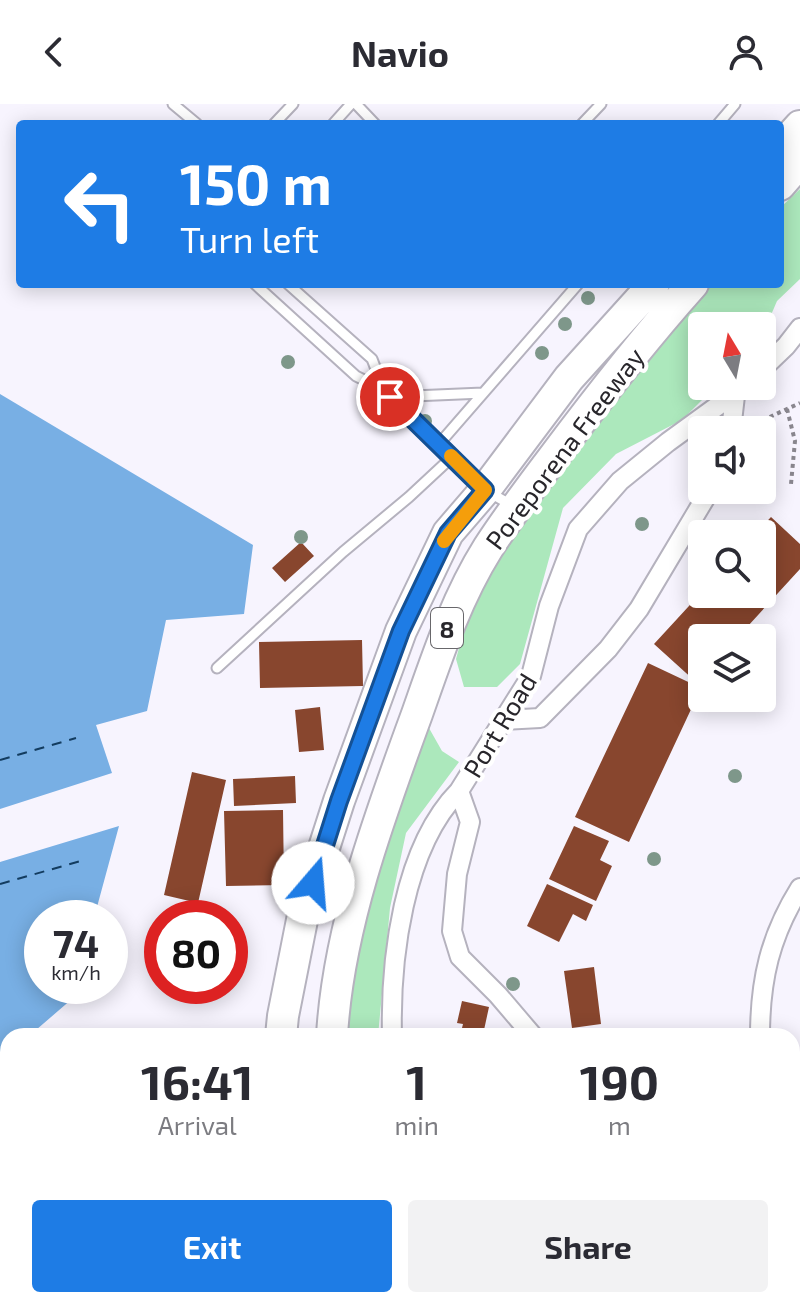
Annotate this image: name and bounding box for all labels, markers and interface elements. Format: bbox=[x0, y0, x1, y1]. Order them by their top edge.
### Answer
icon: back bbox=[32, 30, 76, 74]
icon: person bbox=[724, 30, 768, 74]
text: Navio bbox=[351, 31, 449, 74]
text: 150 m bbox=[180, 149, 332, 216]
icon: left bbox=[48, 152, 152, 256]
text: Turn left bbox=[180, 217, 319, 260]
north arrow bbox=[688, 312, 776, 400]
map controls bbox=[688, 312, 776, 712]
street label: Poreporena Freeway bbox=[478, 341, 650, 555]
pin bbox=[356, 363, 424, 431]
icon: arrive bbox=[368, 375, 412, 419]
button: sound bbox=[688, 416, 776, 504]
button: search bbox=[688, 520, 776, 608]
road number: 8 bbox=[431, 608, 463, 648]
button: layers bbox=[688, 624, 776, 712]
street label: Port Road bbox=[456, 667, 542, 783]
position arrow bbox=[271, 841, 355, 925]
speed limit sign: 80 bbox=[144, 900, 248, 1004]
text: 74 bbox=[53, 918, 99, 966]
text: km/h bbox=[51, 960, 101, 984]
text: 16:41 bbox=[141, 1052, 254, 1110]
text: 1 bbox=[406, 1052, 427, 1110]
text: 190 bbox=[580, 1052, 659, 1110]
text: Arrival bbox=[158, 1109, 237, 1140]
text: min bbox=[395, 1109, 439, 1140]
text: m bbox=[608, 1109, 631, 1140]
button: Exit bbox=[32, 1200, 392, 1292]
button: Share bbox=[408, 1200, 768, 1292]

